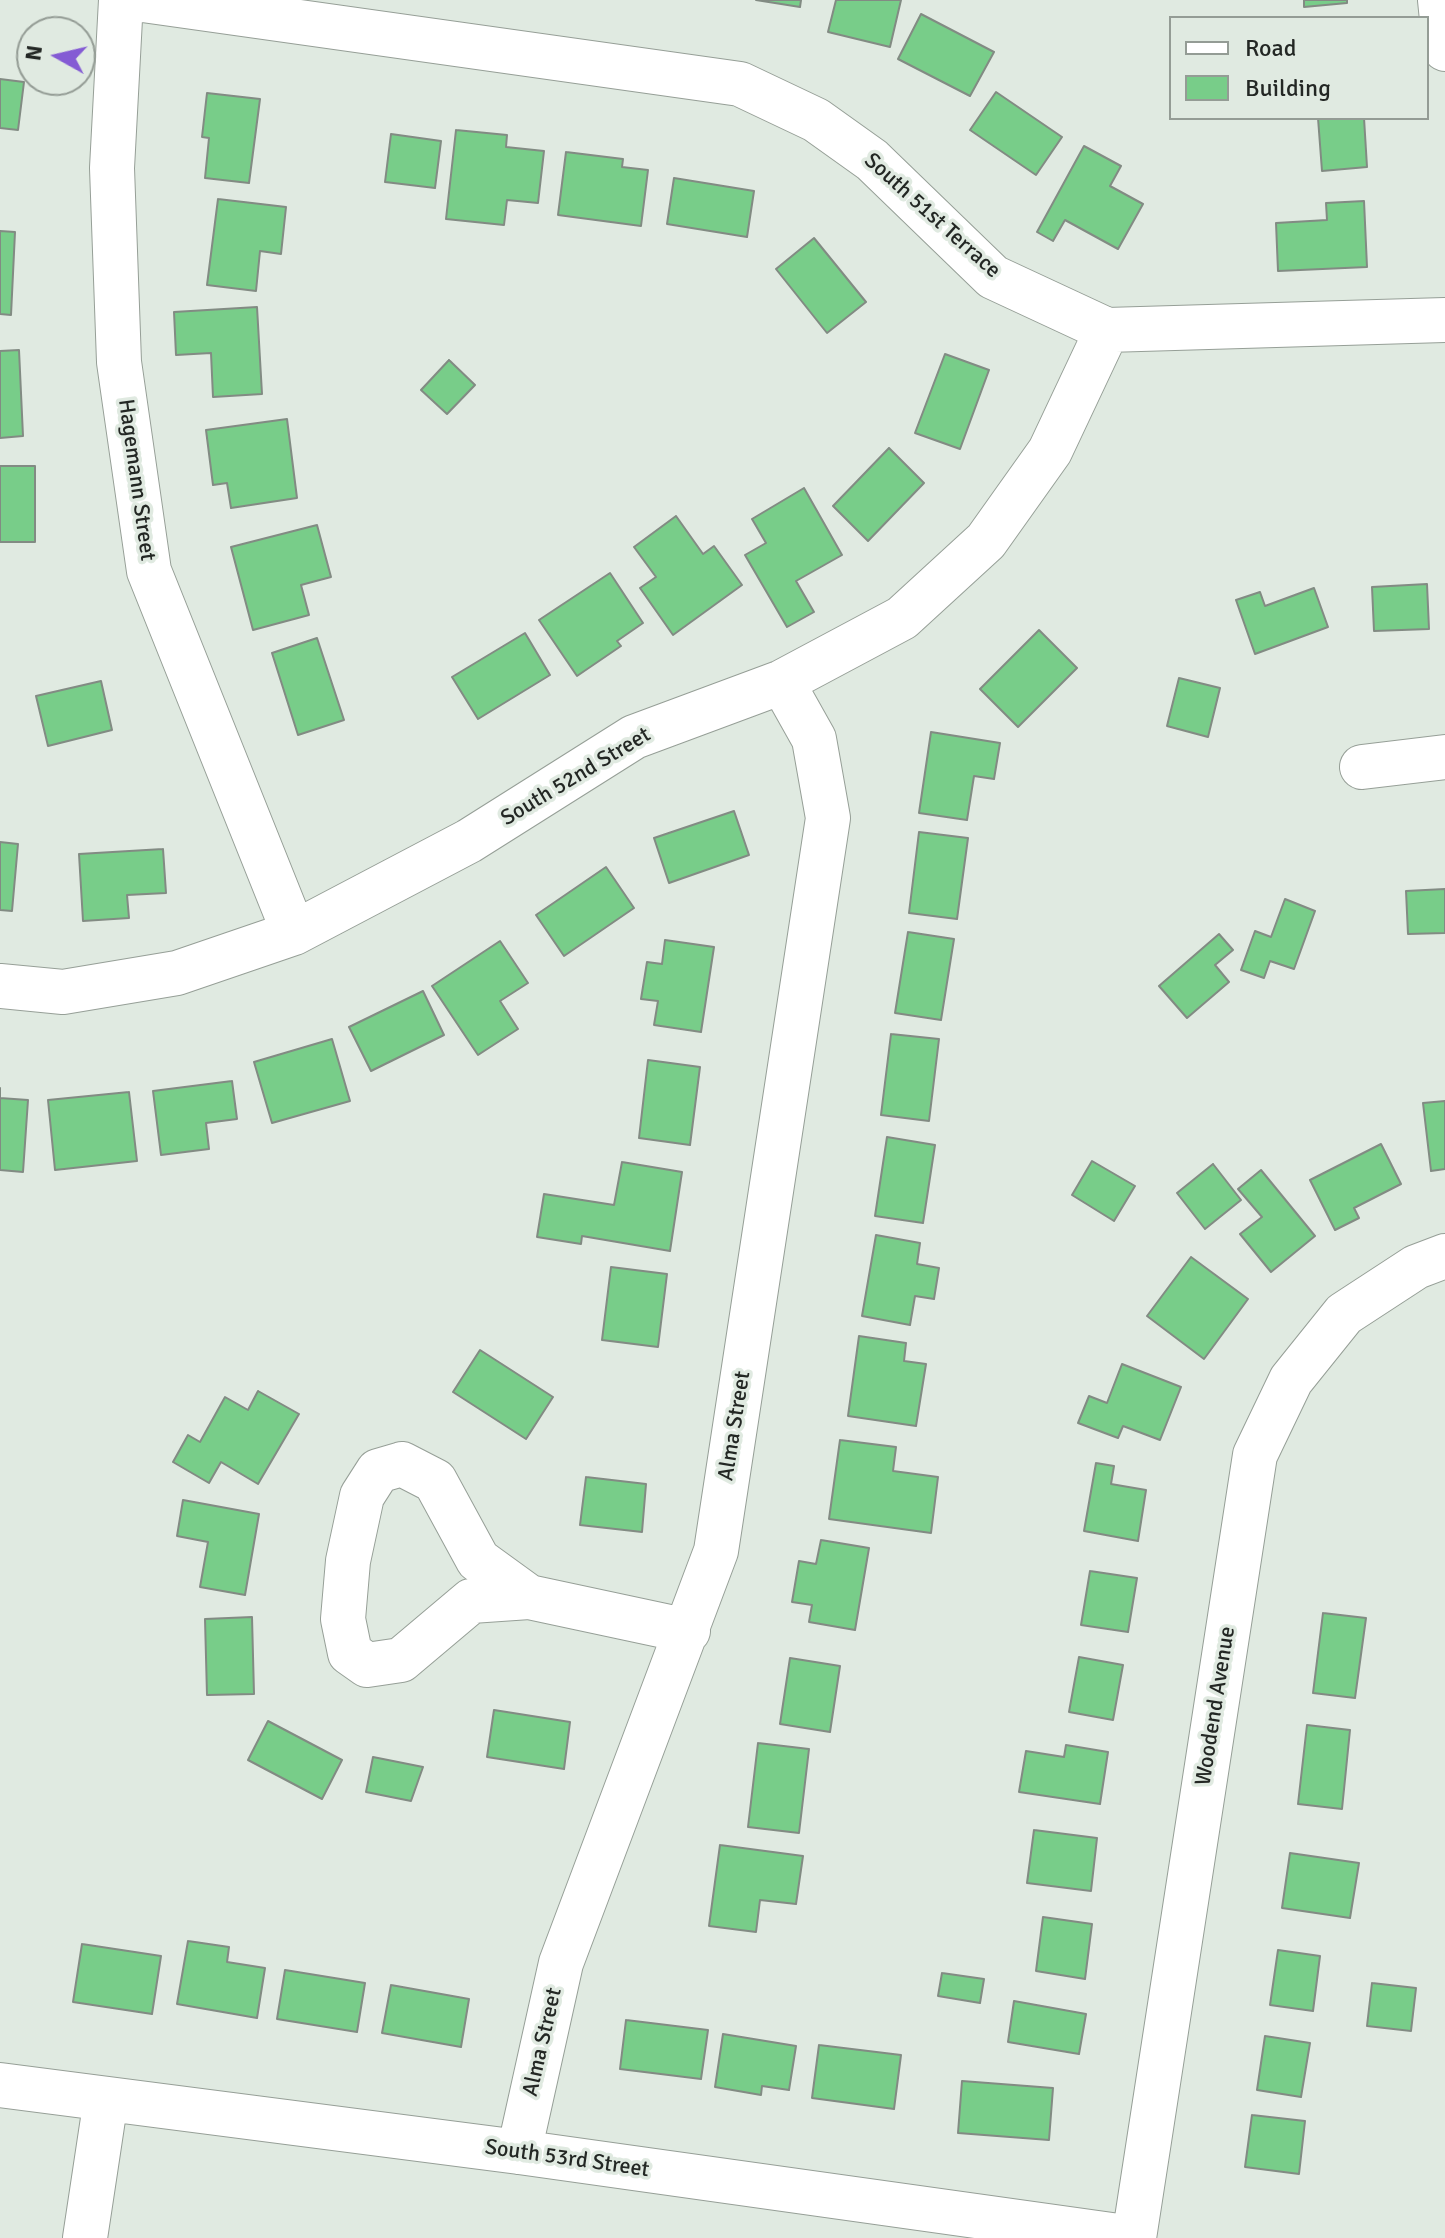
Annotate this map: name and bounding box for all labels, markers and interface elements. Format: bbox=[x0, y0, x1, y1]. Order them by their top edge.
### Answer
north arrow bbox=[16, 16, 96, 96]
legend bbox=[1169, 16, 1429, 120]
text: Road bbox=[1245, 33, 1296, 63]
text: N bbox=[19, 43, 48, 62]
text: Building bbox=[1245, 73, 1331, 103]
street label: South 51st Terrace bbox=[858, 148, 1006, 284]
street label: Hagemann Street bbox=[112, 397, 160, 563]
street label: South 52nd Street bbox=[496, 722, 656, 832]
street label: Alma Street bbox=[713, 1369, 757, 1483]
street label: Woodend Avenue bbox=[1190, 1625, 1242, 1787]
street label: Alma Street bbox=[518, 1985, 568, 2099]
street label: South 53rd Street bbox=[483, 2134, 651, 2184]

